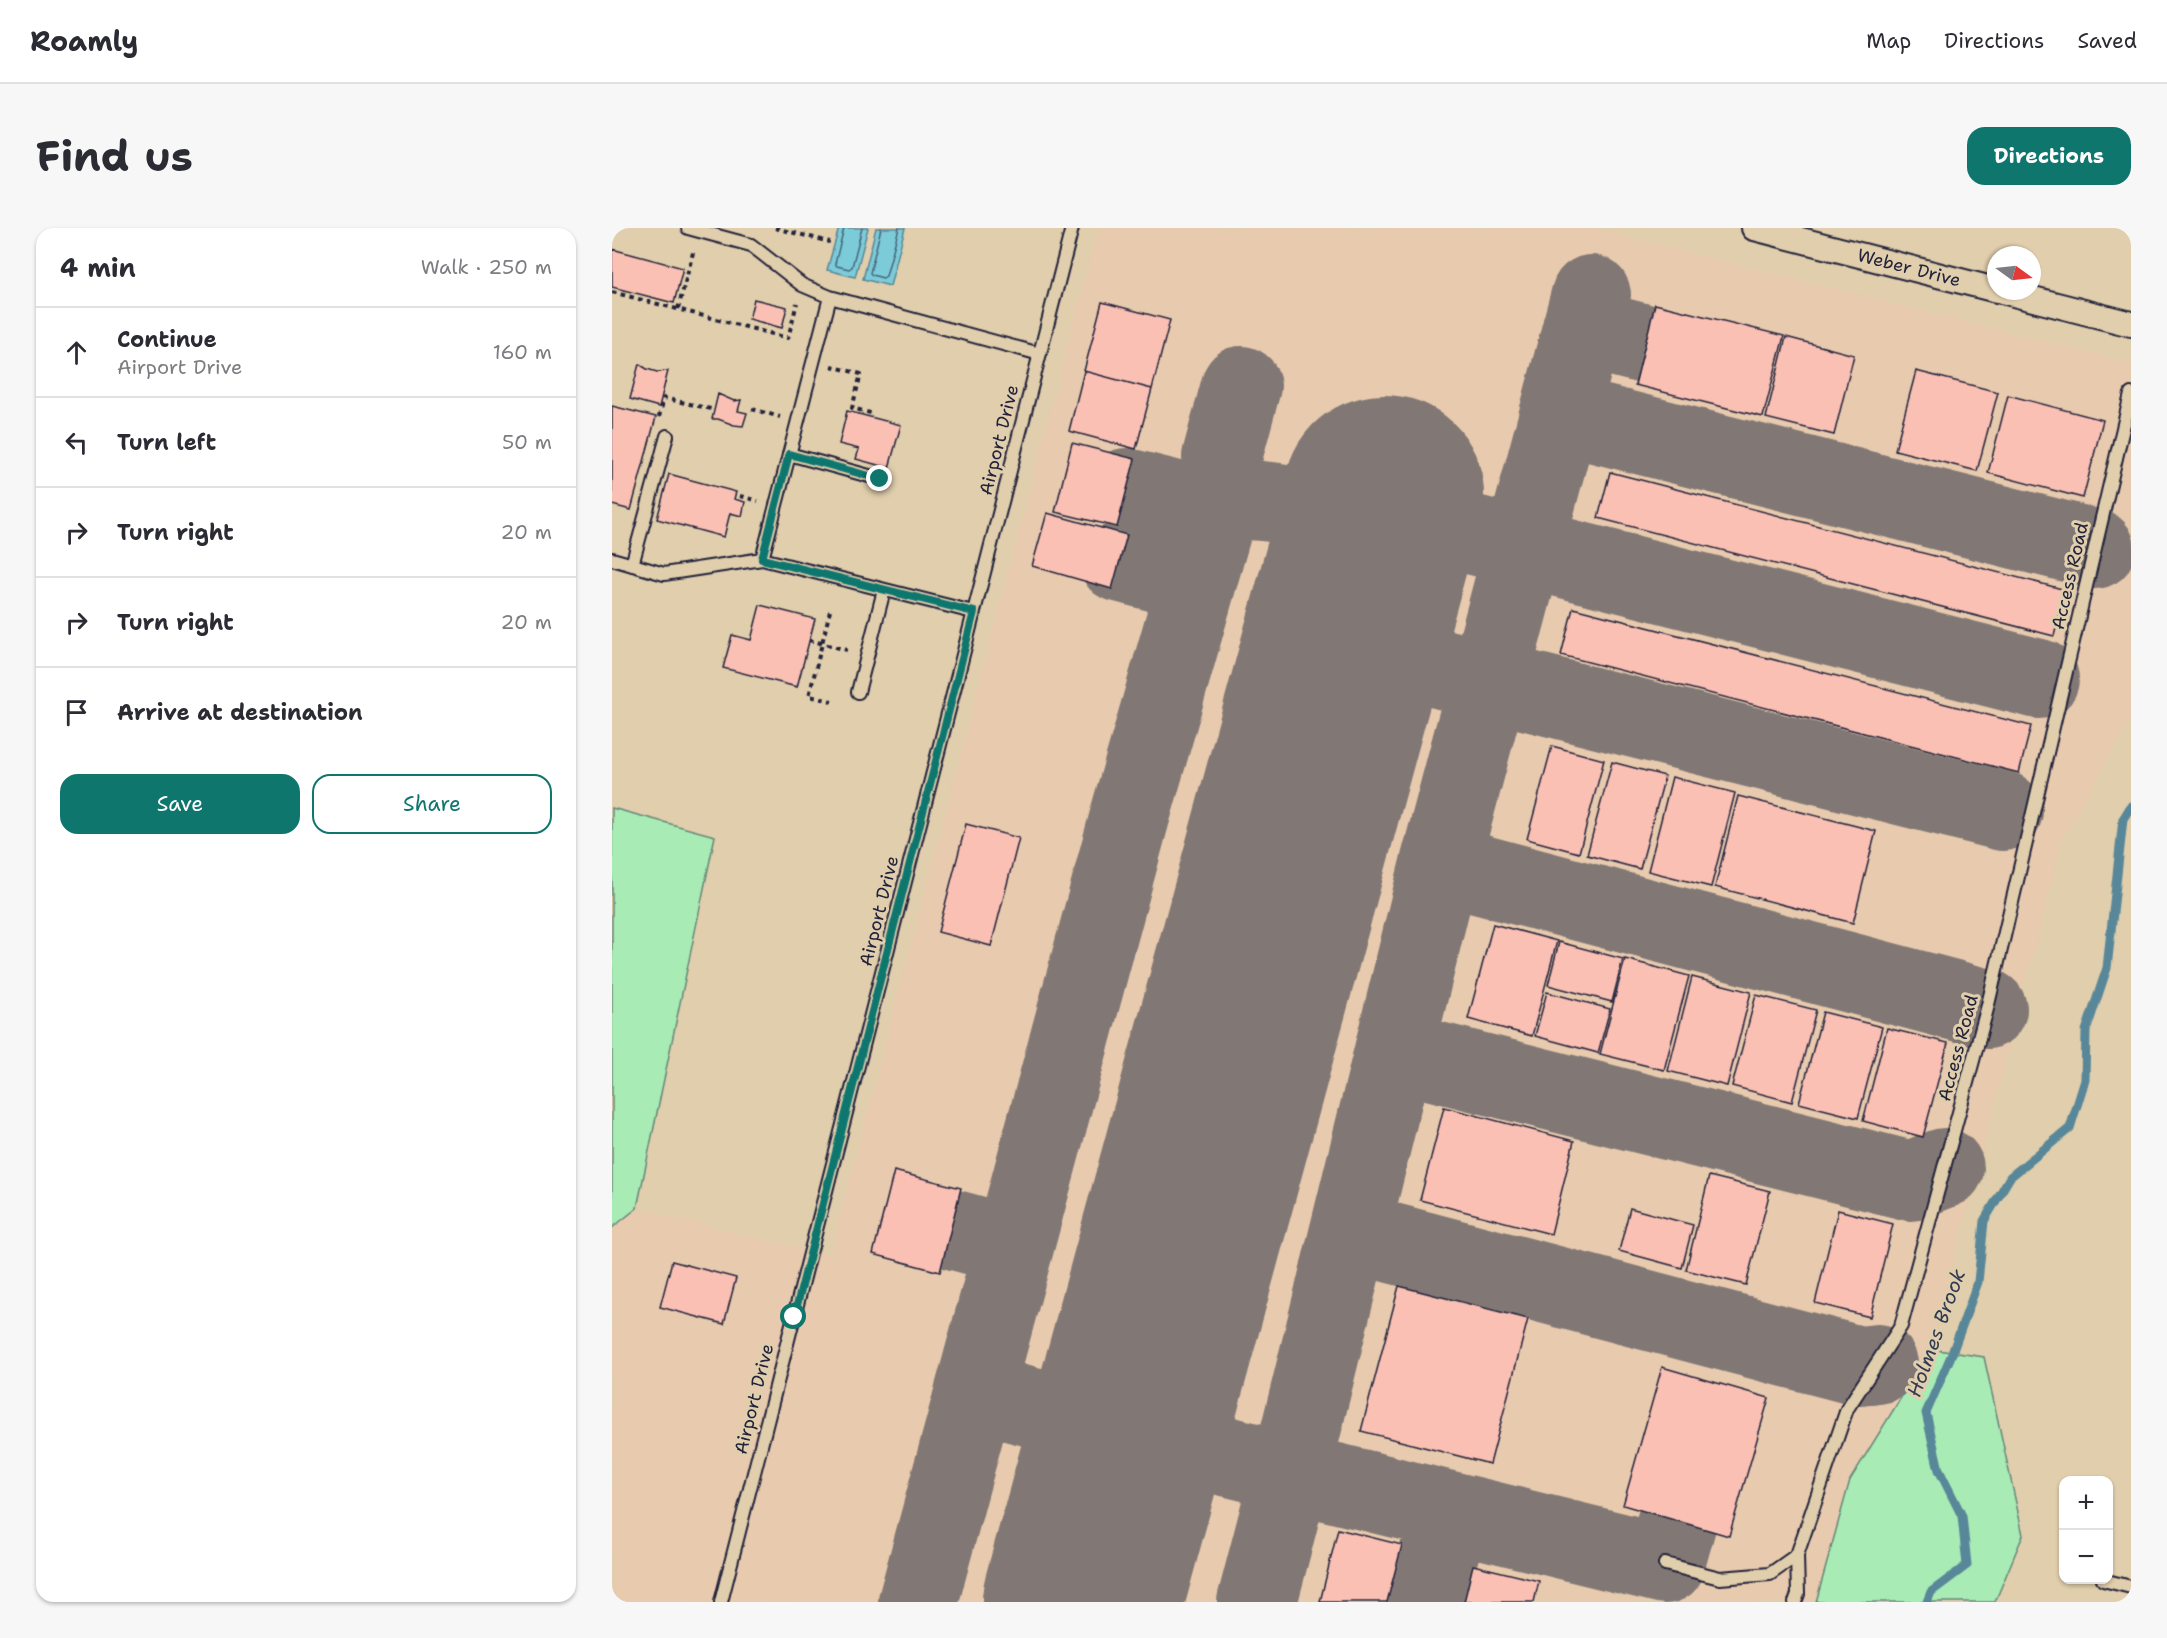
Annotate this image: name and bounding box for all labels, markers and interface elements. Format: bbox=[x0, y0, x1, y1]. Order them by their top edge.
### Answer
text: Roamly bbox=[30, 22, 138, 60]
text: Map bbox=[1866, 27, 1911, 55]
text: Directions bbox=[1944, 27, 2044, 55]
text: Saved bbox=[2077, 27, 2137, 55]
button: Directions bbox=[1967, 127, 2131, 185]
text: Find us bbox=[36, 128, 193, 184]
street label: Weber Drive bbox=[1855, 243, 1963, 292]
north arrow bbox=[1987, 246, 2041, 300]
text: 4 min bbox=[60, 250, 136, 285]
text: Walk · 250 m bbox=[421, 254, 552, 280]
text: Continue bbox=[117, 325, 217, 354]
icon: ahead bbox=[60, 336, 93, 369]
text: 160 m bbox=[493, 339, 552, 365]
text: Airport Drive bbox=[117, 354, 242, 380]
street label: Airport Drive bbox=[974, 382, 1024, 498]
icon: left bbox=[60, 426, 93, 459]
text: Turn left bbox=[117, 428, 216, 457]
text: 50 m bbox=[502, 429, 552, 455]
route end bbox=[866, 465, 892, 491]
icon: right bbox=[60, 516, 93, 549]
text: Turn right bbox=[117, 518, 234, 547]
text: 20 m bbox=[501, 519, 552, 545]
street label: Access Road bbox=[2046, 520, 2094, 632]
icon: right bbox=[60, 606, 93, 639]
text: Turn right bbox=[117, 608, 234, 637]
text: 20 m bbox=[501, 609, 552, 635]
icon: arrive bbox=[60, 696, 93, 729]
text: Arrive at destination bbox=[117, 698, 363, 727]
button: Save bbox=[60, 774, 300, 834]
button: Share bbox=[312, 774, 552, 834]
street label: Airport Drive bbox=[854, 853, 904, 969]
street label: Access Road bbox=[1932, 992, 1984, 1104]
water label: Holmes Brook bbox=[1901, 1265, 1971, 1401]
route start bbox=[780, 1303, 806, 1329]
street label: Airport Drive bbox=[729, 1341, 779, 1457]
map controls bbox=[2059, 1476, 2113, 1584]
button: + bbox=[2059, 1476, 2113, 1530]
button: − bbox=[2059, 1530, 2113, 1584]

